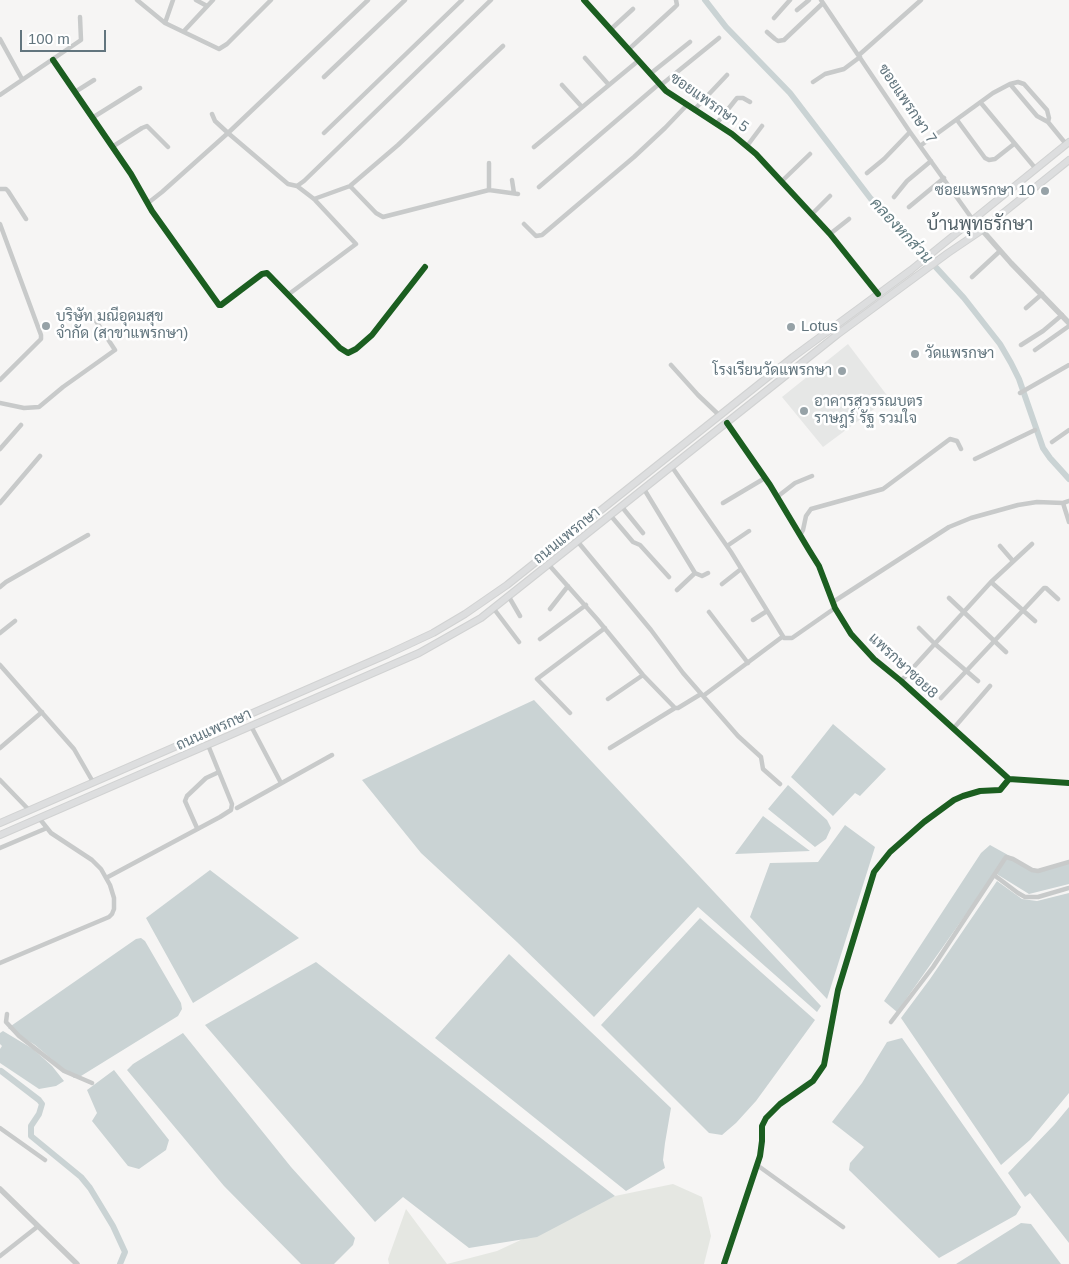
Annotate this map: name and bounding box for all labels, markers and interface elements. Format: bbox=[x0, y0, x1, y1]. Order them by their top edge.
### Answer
scale bar bbox=[22, 20, 109, 52]
text: 100 m bbox=[28, 30, 70, 47]
street label: ซอยแพรกษา 7 bbox=[874, 61, 940, 147]
street label: ซอยแพรกษา 5 bbox=[666, 69, 752, 137]
place label: ซอยแพรกษา 10 bbox=[935, 182, 1035, 200]
marker: ซอยแพรกษา 10 bbox=[1039, 185, 1051, 197]
water label: คลองหกส่วน bbox=[866, 194, 936, 268]
district label: บ้านพุทธรักษา bbox=[927, 214, 1033, 236]
place label: บริษัท มณีอุดมสุข จำกัด (สาขาแพรกษา) bbox=[56, 308, 188, 343]
place label: Lotus bbox=[801, 318, 838, 336]
marker: บริษัท มณีอุดมสุข จำกัด (สาขาแพรกษา) bbox=[40, 320, 52, 332]
marker: Lotus bbox=[785, 321, 797, 333]
place label: วัดแพรกษา bbox=[925, 345, 994, 363]
marker: วัดแพรกษา bbox=[909, 348, 921, 360]
place label: โรงเรียนวัดแพรกษา bbox=[713, 362, 832, 380]
marker: โรงเรียนวัดแพรกษา bbox=[836, 365, 848, 377]
place label: อาคารสุวรรณบุตร ราษฎร์ รัฐ รวมใจ bbox=[814, 393, 923, 428]
marker: อาคารสุวรรณบุตร ราษฎร์ รัฐ รวมใจ bbox=[798, 405, 810, 417]
street label: ถนนแพรกษา bbox=[530, 504, 604, 568]
street label: แพรกษาซอย8 bbox=[865, 629, 941, 703]
street label: ถนนแพรกษา bbox=[174, 705, 254, 755]

